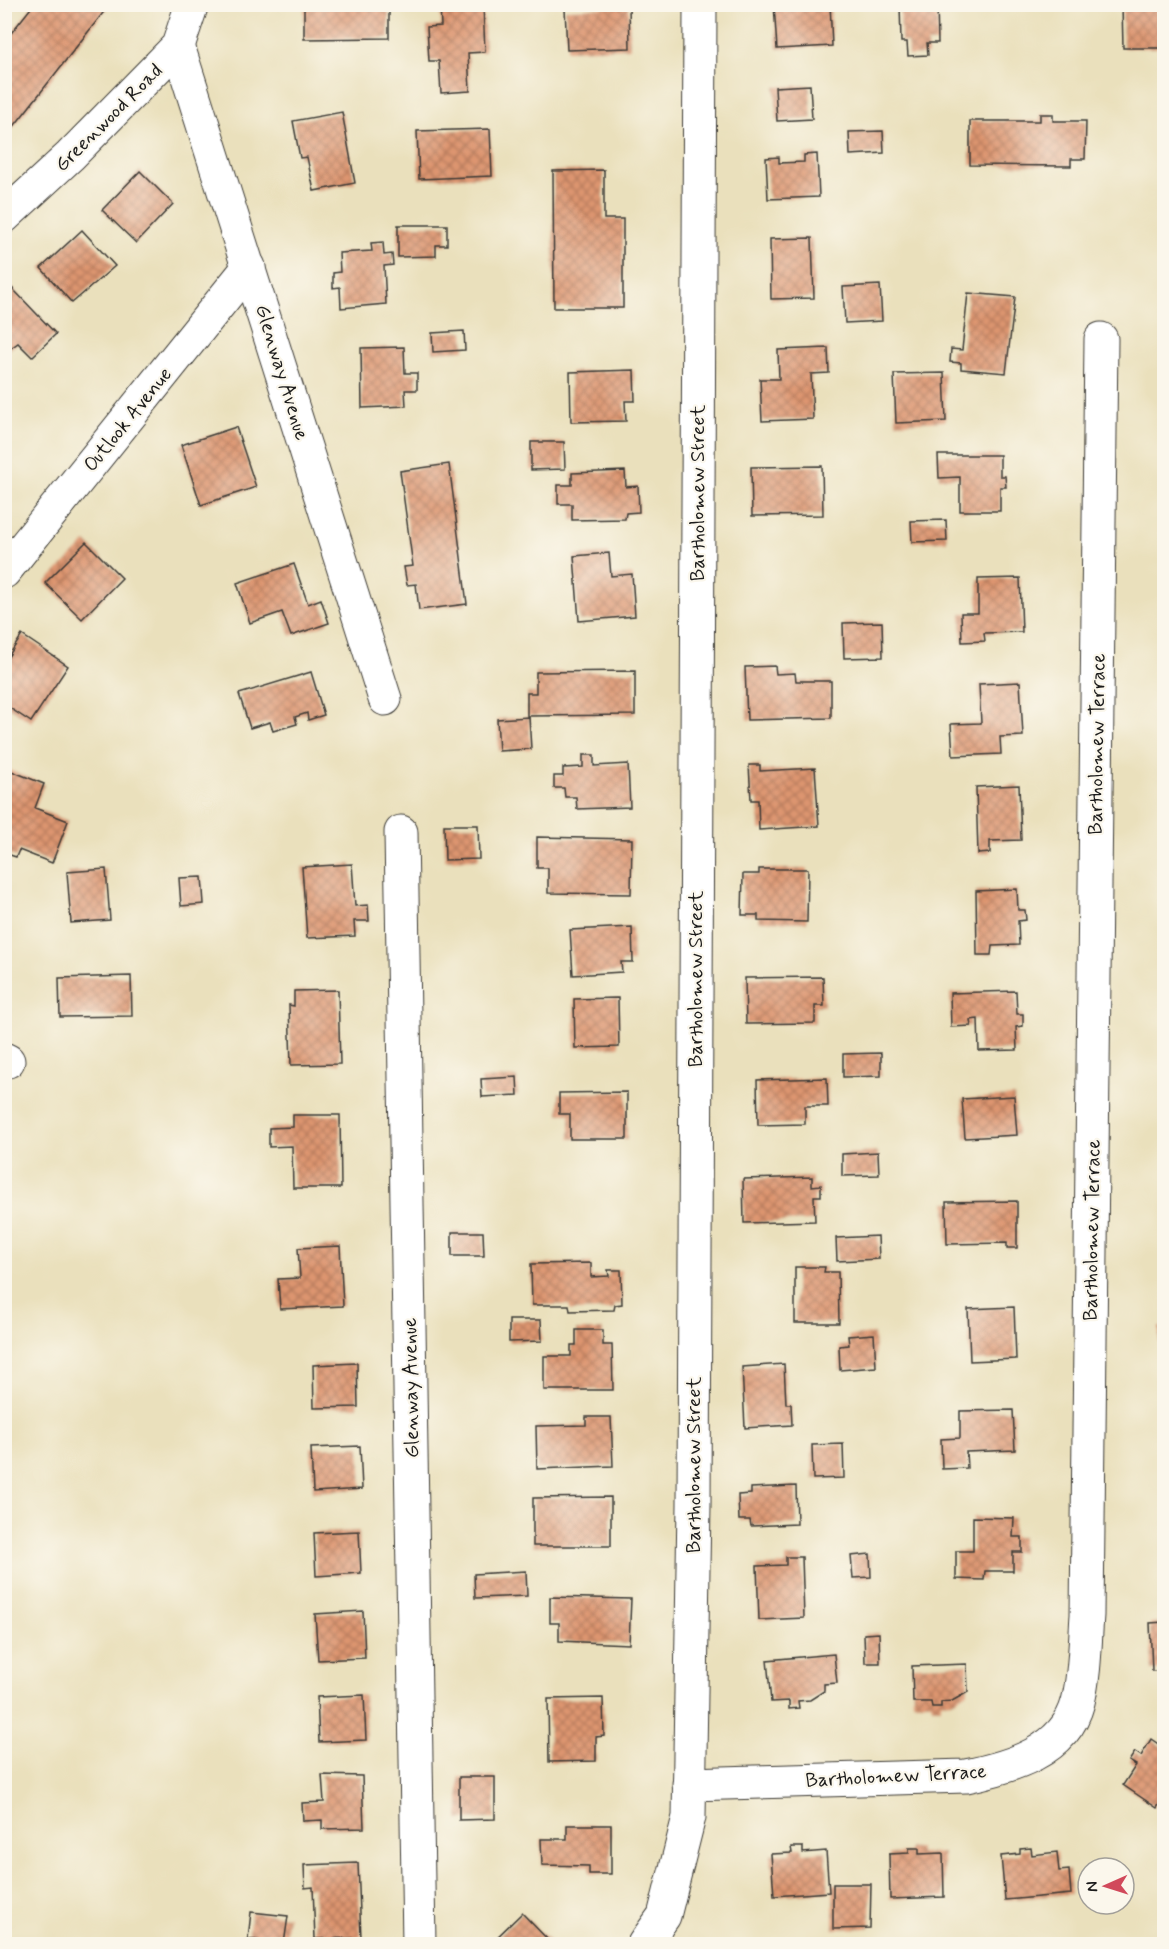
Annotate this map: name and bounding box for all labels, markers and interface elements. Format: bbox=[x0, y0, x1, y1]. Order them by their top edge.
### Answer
street label: Greenwood Road bbox=[49, 58, 169, 178]
street label: Glenway Avenue bbox=[248, 301, 315, 444]
street label: Outlook Avenue bbox=[78, 362, 179, 478]
street label: Bartholomew Street bbox=[685, 404, 712, 581]
street label: Bartholomew Terrace bbox=[1082, 653, 1113, 835]
street label: Bartholomew Street bbox=[683, 890, 710, 1067]
street label: Bartholomew Terrace bbox=[1077, 1139, 1108, 1321]
street label: Glenway Avenue bbox=[397, 1317, 426, 1458]
street label: Bartholomew Street bbox=[681, 1376, 708, 1553]
street label: Bartholomew Terrace bbox=[805, 1758, 987, 1795]
north arrow bbox=[1076, 1856, 1136, 1916]
text: N bbox=[1082, 1881, 1103, 1893]

